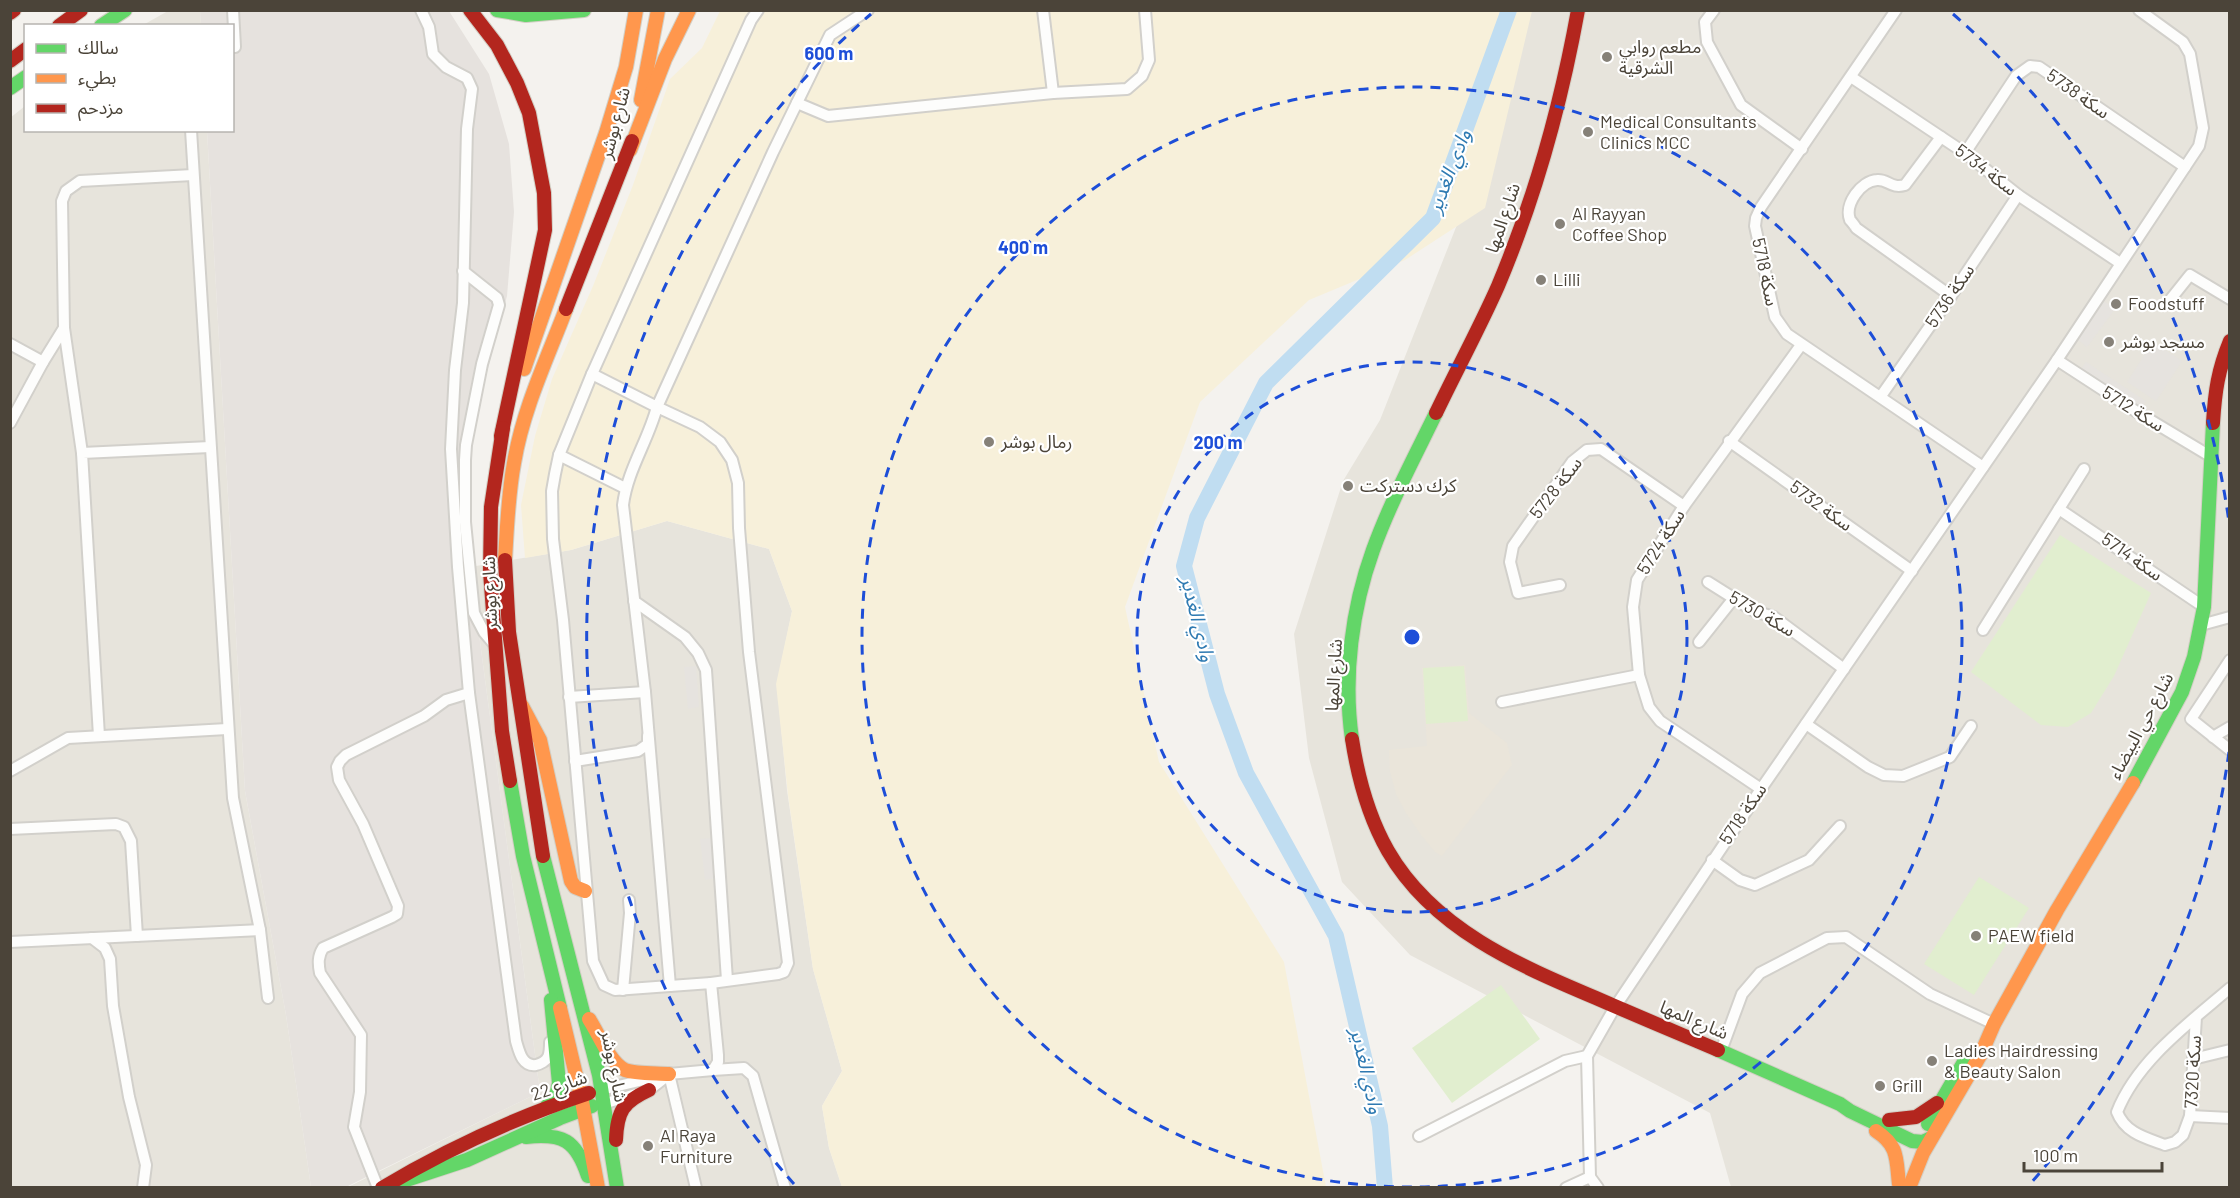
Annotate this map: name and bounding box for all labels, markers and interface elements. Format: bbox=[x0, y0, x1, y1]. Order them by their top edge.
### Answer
legend bbox=[24, 24, 234, 132]
place label: مطعم روابي الشرقية bbox=[1619, 35, 1701, 79]
text: سالك bbox=[78, 36, 119, 58]
text: 600 m bbox=[805, 42, 853, 64]
marker: مطعم روابي الشرقية bbox=[1600, 50, 1614, 64]
street label: سكة 5738 bbox=[2043, 64, 2114, 123]
text: بطيء bbox=[78, 66, 116, 91]
street label: شارع بوشر bbox=[594, 85, 638, 163]
text: مزدحم bbox=[78, 96, 123, 121]
place label: Medical Consultants Clinics MCC bbox=[1600, 110, 1757, 153]
marker: Medical Consultants Clinics MCC bbox=[1581, 125, 1595, 139]
water label: وادي الغدير bbox=[1421, 126, 1479, 219]
street label: سكة 5734 bbox=[1951, 139, 2022, 200]
street label: شارع المها bbox=[1480, 180, 1528, 257]
place label: Al Rayyan Coffee Shop bbox=[1572, 202, 1667, 245]
marker: Al Rayyan Coffee Shop bbox=[1553, 217, 1567, 231]
text: 400 m bbox=[998, 236, 1048, 258]
street label: سكة 5718 bbox=[1748, 236, 1784, 308]
street label: سكة 5736 bbox=[1920, 259, 1978, 331]
place label: Lilli bbox=[1553, 268, 1581, 290]
marker: Lilli bbox=[1534, 273, 1548, 287]
place label: Foodstuff bbox=[2128, 292, 2205, 314]
marker: Foodstuff bbox=[2109, 297, 2123, 311]
place label: مسجد بوشر bbox=[2120, 330, 2205, 353]
marker: مسجد بوشر bbox=[2102, 335, 2116, 349]
street label: سكة 5712 bbox=[2098, 380, 2169, 436]
place label: رمال بوشر bbox=[1000, 430, 1072, 453]
text: 200 m bbox=[1193, 431, 1243, 453]
marker: رمال بوشر bbox=[982, 435, 996, 449]
street label: سكة 5728 bbox=[1524, 452, 1586, 523]
place label: كرك دستركت bbox=[1360, 474, 1457, 497]
street label: سكة 5732 bbox=[1786, 475, 1857, 535]
marker: كرك دستركت bbox=[1341, 479, 1355, 493]
street label: سكة 5724 bbox=[1631, 505, 1689, 578]
street label: سكة 5714 bbox=[2098, 527, 2167, 585]
street label: شارع بوشر bbox=[477, 556, 505, 631]
water label: وادي الغدير bbox=[1172, 572, 1221, 665]
street label: سكة 5730 bbox=[1725, 585, 1800, 641]
centre of rings bbox=[1402, 627, 1422, 647]
street label: شارع المها bbox=[1320, 638, 1350, 712]
street label: شارع حي البيضاء bbox=[2103, 668, 2181, 785]
street label: سكة 5718 bbox=[1714, 779, 1771, 848]
place label: PAEW field bbox=[1988, 924, 2074, 946]
marker: PAEW field bbox=[1969, 929, 1983, 943]
street label: شارع المها bbox=[1655, 995, 1732, 1047]
water label: وادي الغدير bbox=[1341, 1024, 1389, 1117]
street label: شارع بوشر bbox=[593, 1027, 633, 1105]
street label: سكة 7320 bbox=[2179, 1035, 2205, 1109]
place label: Ladies Hairdressing & Beauty Salon bbox=[1944, 1039, 2098, 1082]
marker: Ladies Hairdressing & Beauty Salon bbox=[1925, 1054, 1939, 1068]
street label: شارع 22 bbox=[528, 1065, 591, 1109]
place label: Grill bbox=[1892, 1074, 1922, 1096]
marker: Grill bbox=[1873, 1079, 1887, 1093]
place label: Al Raya Furniture bbox=[660, 1124, 733, 1167]
scale bar bbox=[2024, 1135, 2162, 1173]
marker: Al Raya Furniture bbox=[641, 1139, 655, 1153]
text: 100 m bbox=[2033, 1144, 2078, 1166]

